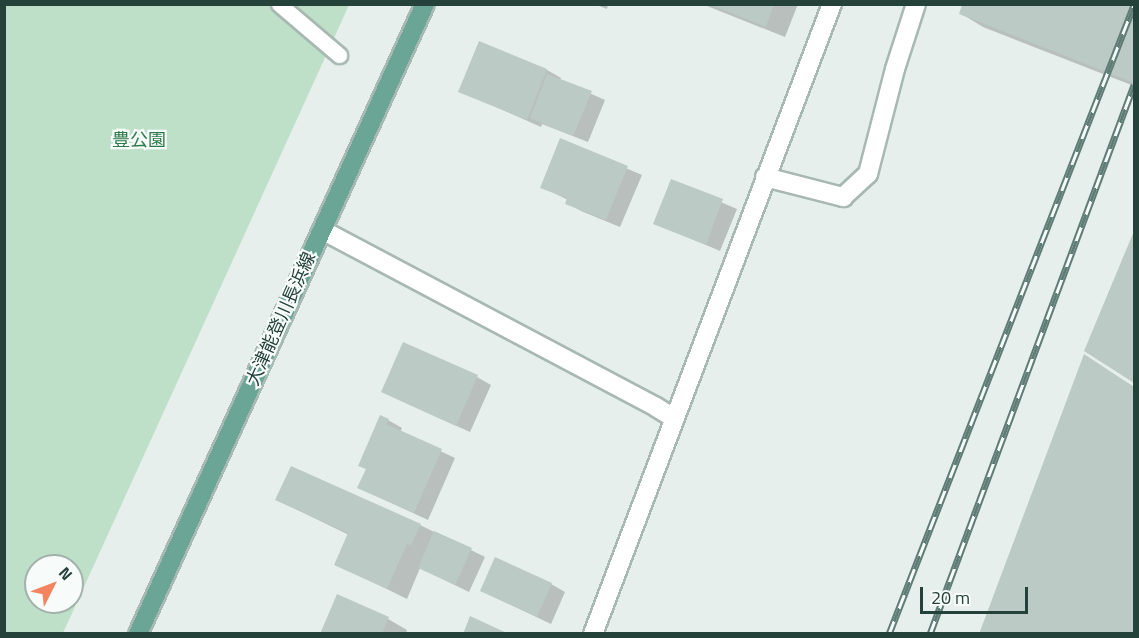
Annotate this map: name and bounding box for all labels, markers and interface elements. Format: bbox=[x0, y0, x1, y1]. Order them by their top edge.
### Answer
park label: 豊公園 bbox=[112, 129, 166, 151]
street label: 大津能登川長浜線 bbox=[242, 249, 320, 389]
north arrow bbox=[24, 554, 84, 614]
text: N bbox=[53, 561, 79, 585]
scale bar bbox=[923, 575, 1031, 613]
text: 20 m bbox=[931, 584, 970, 611]

